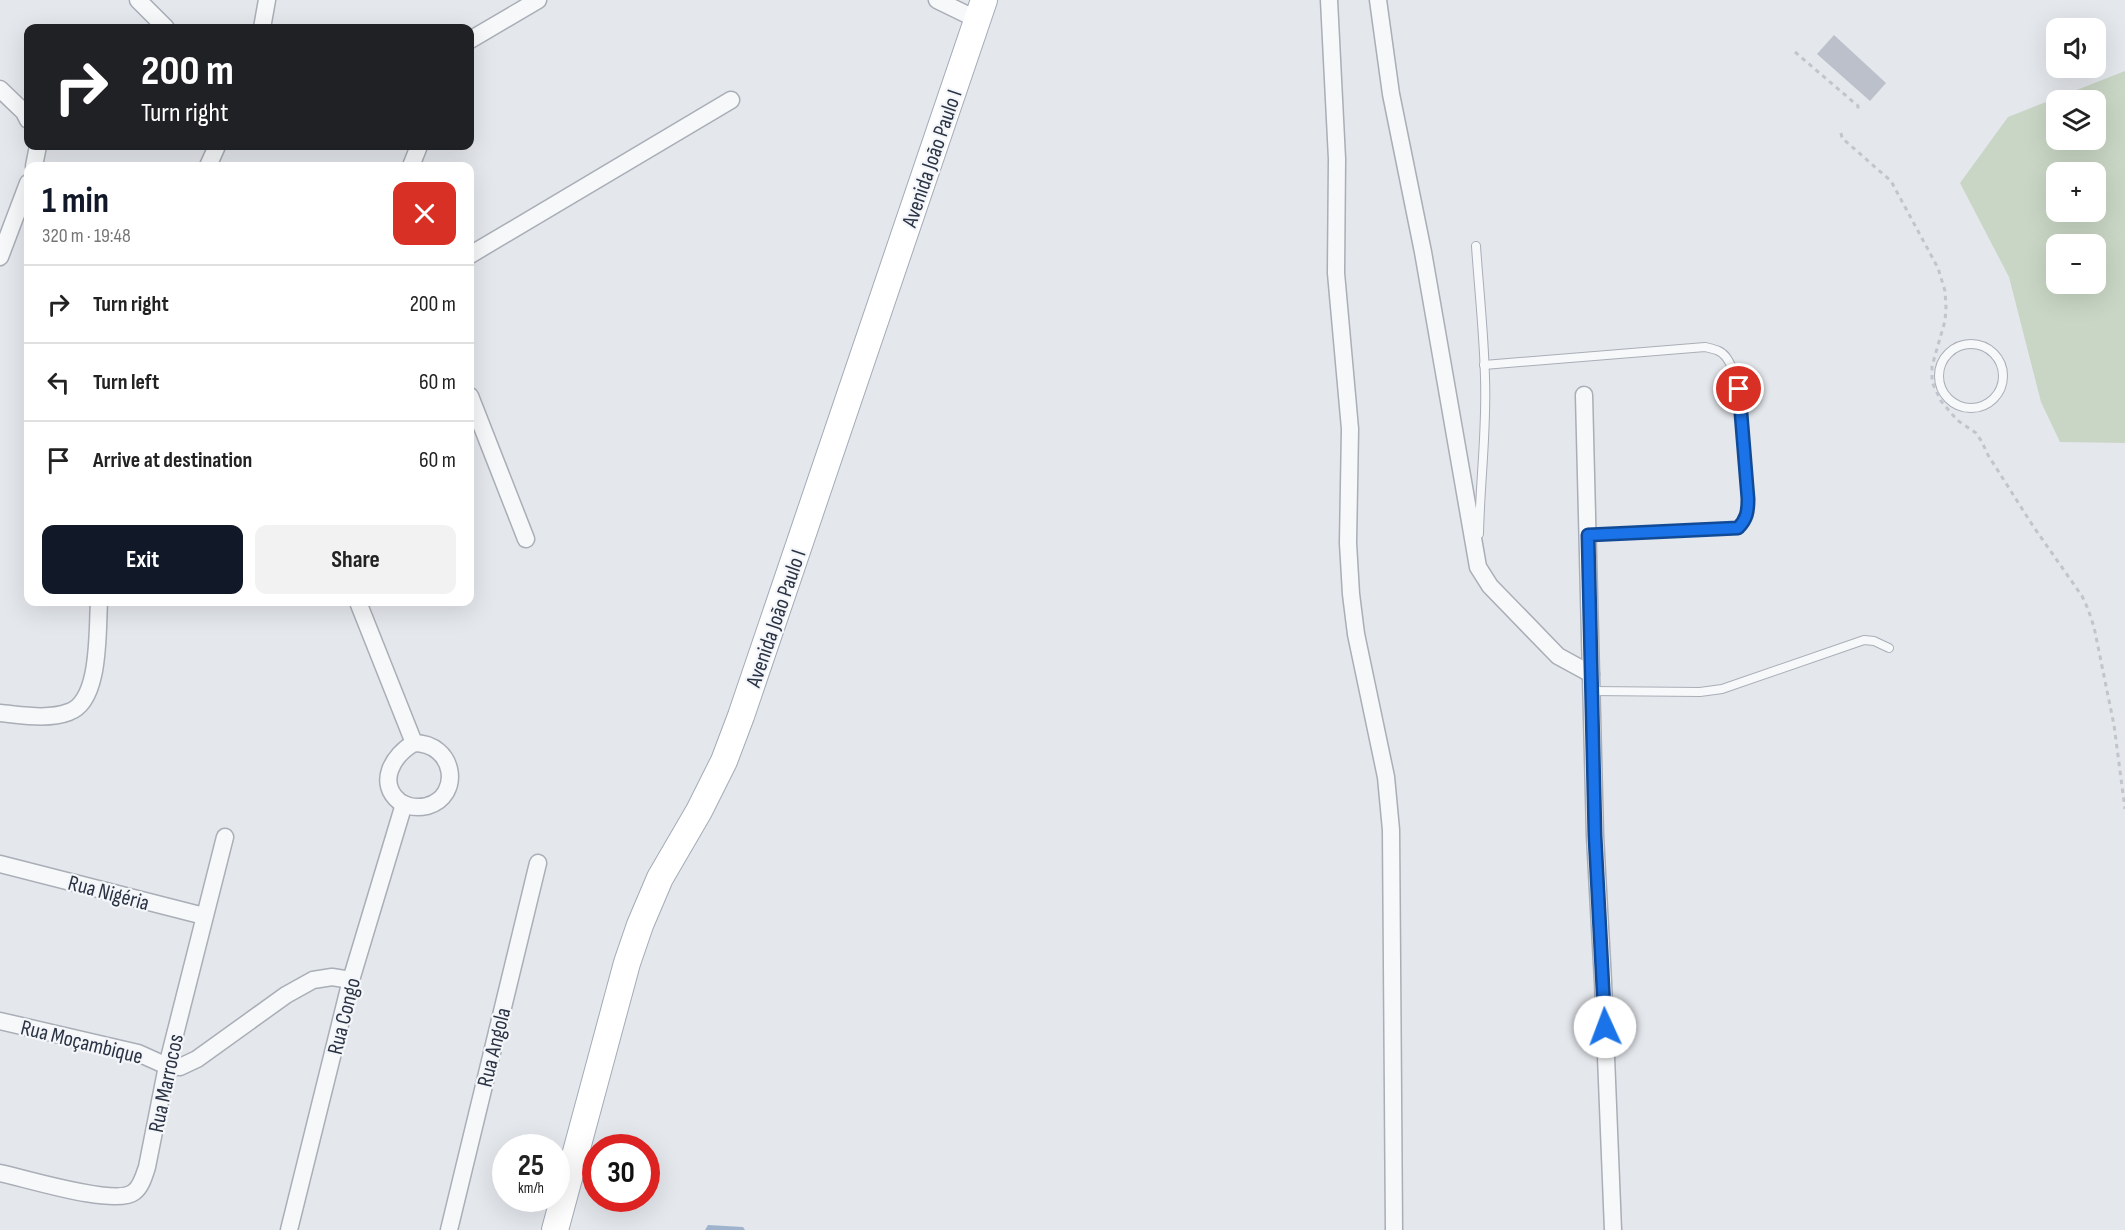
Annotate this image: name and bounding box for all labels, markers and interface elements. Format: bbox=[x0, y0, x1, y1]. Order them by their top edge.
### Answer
map controls bbox=[2046, 18, 2106, 294]
button: sound bbox=[2046, 18, 2106, 78]
text: 200 m bbox=[141, 46, 234, 97]
icon: right bbox=[42, 48, 120, 126]
street label: Avenida João Paulo I bbox=[896, 86, 969, 232]
button: layers bbox=[2046, 90, 2106, 150]
text: Turn right bbox=[141, 97, 228, 129]
button: + bbox=[2046, 162, 2106, 222]
text: 1 min bbox=[42, 180, 109, 223]
button: close bbox=[393, 182, 456, 245]
text: 320 m · 19:48 bbox=[42, 224, 131, 248]
button: − bbox=[2046, 234, 2106, 294]
icon: right bbox=[42, 288, 75, 321]
text: Turn right bbox=[93, 291, 169, 318]
text: 200 m bbox=[410, 291, 456, 318]
pin bbox=[1713, 363, 1764, 414]
icon: left bbox=[42, 366, 75, 399]
text: Turn left bbox=[93, 369, 159, 396]
text: 60 m bbox=[419, 369, 456, 396]
icon: arrive bbox=[1722, 372, 1755, 405]
icon: arrive bbox=[42, 444, 75, 477]
text: Arrive at destination bbox=[93, 447, 252, 474]
text: 60 m bbox=[419, 447, 456, 474]
button: Exit bbox=[42, 525, 243, 594]
button: Share bbox=[255, 525, 456, 594]
street label: Avenida João Paulo I bbox=[740, 546, 813, 692]
street label: Rua Nigéria bbox=[65, 870, 152, 917]
street label: Rua Congo bbox=[322, 975, 367, 1058]
position arrow bbox=[1573, 995, 1637, 1059]
street label: Rua Angola bbox=[472, 1005, 517, 1090]
street label: Rua Moçambique bbox=[18, 1014, 146, 1071]
street label: Rua Marrocos bbox=[143, 1031, 190, 1135]
speed limit sign: 30 bbox=[582, 1134, 660, 1212]
text: 25 bbox=[518, 1148, 544, 1184]
text: km/h bbox=[518, 1179, 544, 1198]

